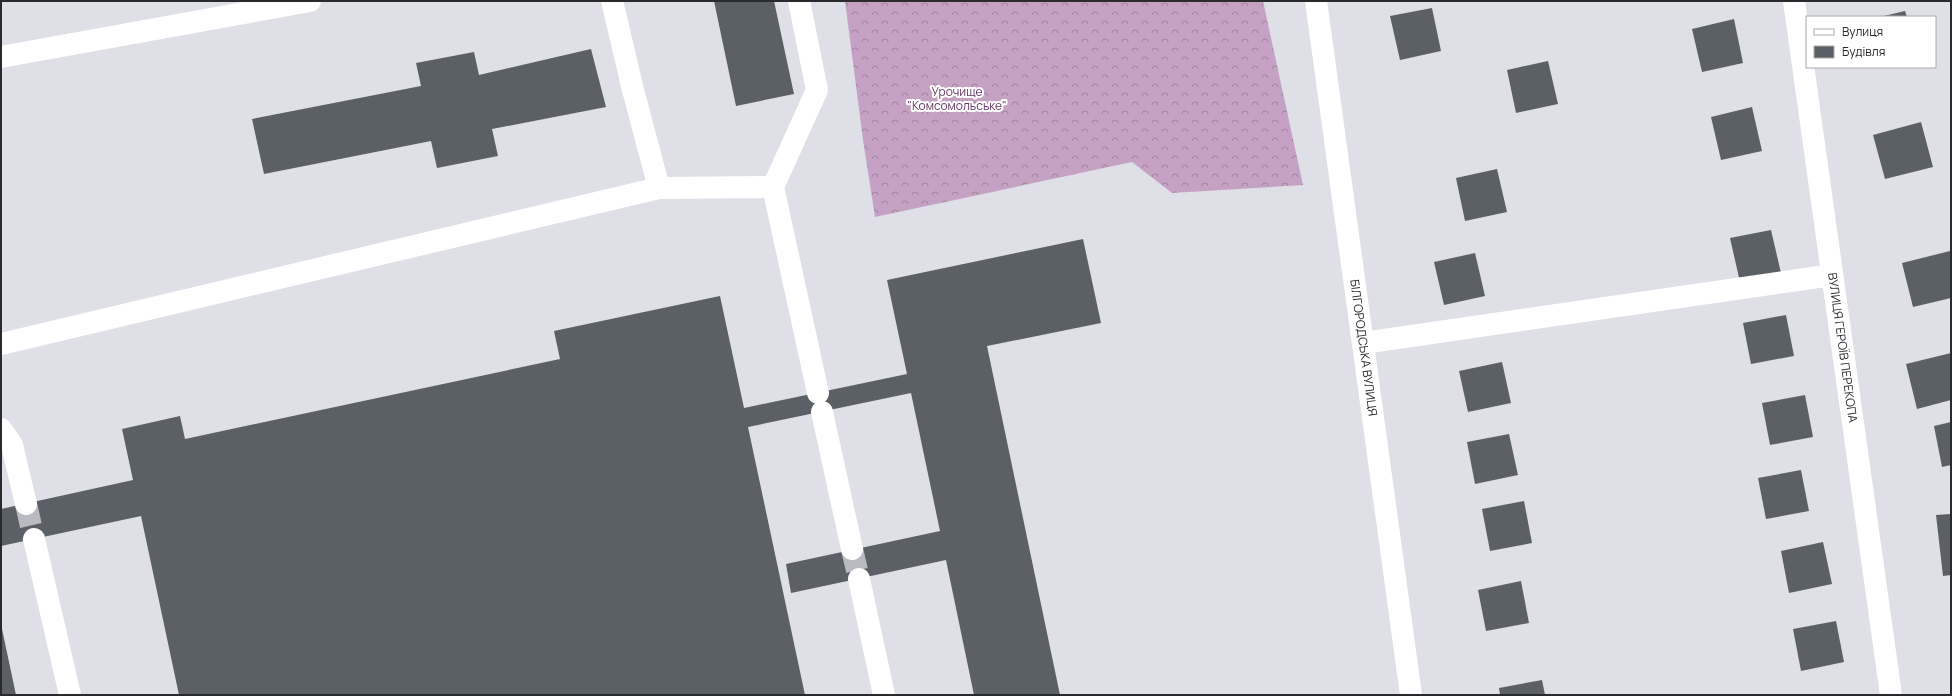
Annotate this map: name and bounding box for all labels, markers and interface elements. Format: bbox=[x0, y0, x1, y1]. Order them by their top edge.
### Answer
legend bbox=[1806, 16, 1936, 68]
text: Вулиця bbox=[1842, 23, 1883, 40]
text: Будівля bbox=[1842, 43, 1885, 60]
park label: Урочище "Комсомольське" bbox=[907, 83, 1007, 114]
street label: ВУЛИЦЯ ГЕРОЇВ ПЕРЕКОПА bbox=[1824, 272, 1862, 424]
street label: БІЛГОРОДСЬКА ВУЛИЦЯ bbox=[1346, 278, 1382, 417]

